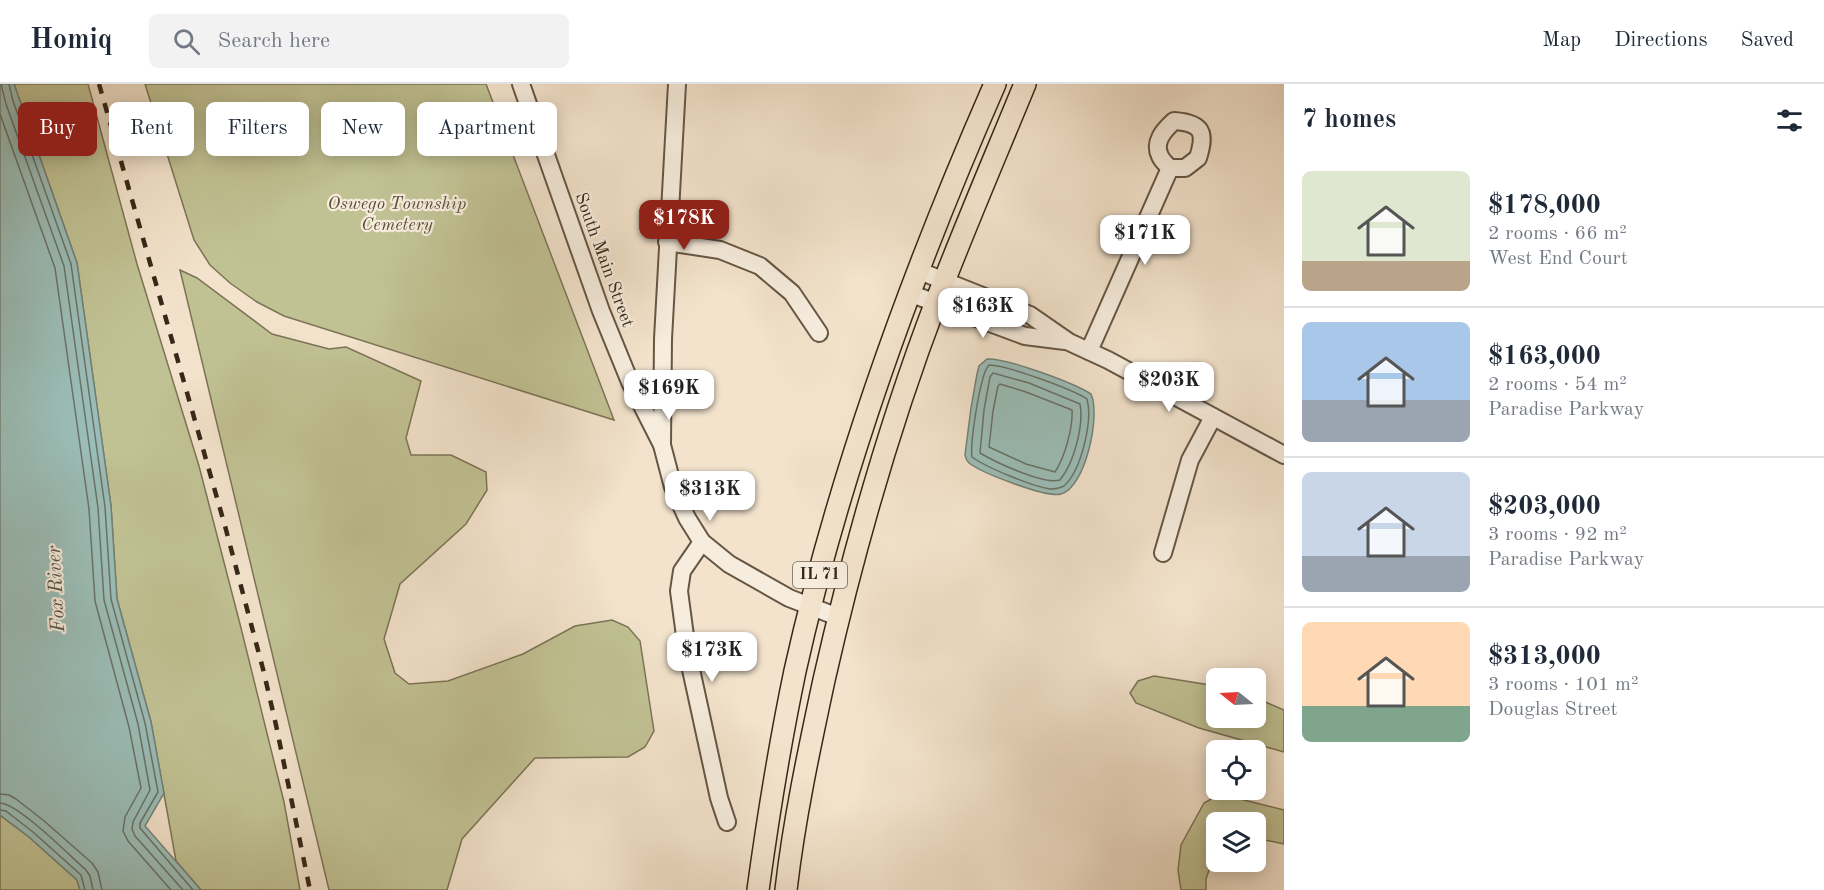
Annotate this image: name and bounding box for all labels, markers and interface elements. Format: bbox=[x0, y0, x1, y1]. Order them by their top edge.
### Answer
search box bbox=[149, 14, 569, 68]
icon: search bbox=[170, 25, 203, 58]
text: Homiq bbox=[30, 27, 113, 55]
text: Search here bbox=[218, 30, 330, 52]
text: Map bbox=[1542, 30, 1581, 51]
text: Directions bbox=[1614, 30, 1708, 51]
text: Saved bbox=[1741, 30, 1794, 51]
chip: Buy bbox=[18, 102, 97, 156]
chip: Rent bbox=[109, 102, 194, 156]
chip: Filters bbox=[206, 102, 309, 156]
chip: New bbox=[321, 102, 405, 156]
chip: Apartment bbox=[417, 102, 557, 156]
icon: filters bbox=[1773, 104, 1806, 137]
text: 7 homes bbox=[1302, 107, 1396, 133]
street label: South Main Street bbox=[571, 190, 637, 330]
text: $178,000 bbox=[1488, 193, 1601, 219]
park label: Oswego Township Cemetery bbox=[327, 195, 467, 234]
icon: home bbox=[1350, 195, 1422, 267]
pin: $178K bbox=[642, 200, 726, 251]
text: $178K bbox=[653, 209, 715, 229]
pin: $171K bbox=[1103, 215, 1187, 266]
text: $171K bbox=[1114, 224, 1176, 244]
text: 2 rooms · 66 m² bbox=[1488, 224, 1627, 244]
text: West End Court bbox=[1488, 249, 1628, 269]
pin: $163K bbox=[941, 288, 1025, 339]
text: $163K bbox=[952, 297, 1014, 317]
text: $163,000 bbox=[1488, 344, 1601, 370]
icon: home bbox=[1350, 346, 1422, 418]
pin: $203K bbox=[1127, 362, 1211, 413]
pin: $169K bbox=[627, 370, 711, 421]
text: $203K bbox=[1138, 371, 1200, 391]
text: 2 rooms · 54 m² bbox=[1488, 375, 1627, 395]
text: $169K bbox=[638, 379, 700, 399]
text: Paradise Parkway bbox=[1488, 400, 1644, 420]
pin: $313K bbox=[668, 471, 752, 522]
text: $313K bbox=[679, 480, 741, 500]
text: $203,000 bbox=[1488, 494, 1601, 520]
icon: home bbox=[1350, 496, 1422, 568]
text: 3 rooms · 92 m² bbox=[1488, 525, 1627, 545]
water label: Fox River bbox=[45, 545, 69, 634]
text: Paradise Parkway bbox=[1488, 550, 1644, 570]
road number: IL 71 bbox=[793, 562, 847, 588]
pin: $173K bbox=[670, 632, 754, 683]
text: $173K bbox=[681, 641, 743, 661]
text: $313,000 bbox=[1488, 644, 1601, 670]
icon: home bbox=[1350, 646, 1422, 718]
north arrow bbox=[1206, 668, 1266, 728]
map controls bbox=[1206, 668, 1266, 872]
text: 3 rooms · 101 m² bbox=[1488, 675, 1638, 695]
text: Douglas Street bbox=[1488, 700, 1618, 720]
button: locate bbox=[1206, 740, 1266, 800]
button: layers bbox=[1206, 812, 1266, 872]

